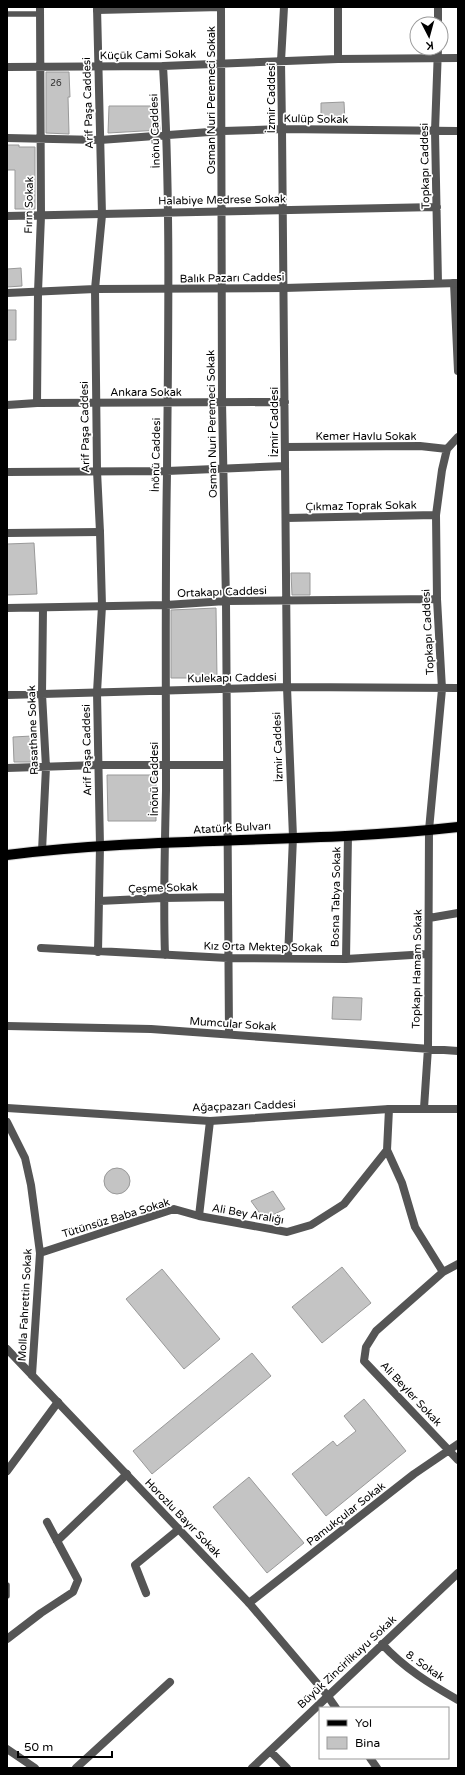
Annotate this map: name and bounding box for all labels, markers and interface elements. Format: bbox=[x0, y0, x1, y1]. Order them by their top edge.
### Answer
north arrow bbox=[409, 16, 449, 56]
street label: Osman Nuri Peremeci Sokak bbox=[205, 26, 218, 174]
text: K bbox=[425, 39, 434, 52]
street label: Küçük Cami Sokak bbox=[100, 48, 196, 62]
street label: Arif Paşa Caddesi bbox=[80, 57, 96, 149]
street label: İzmir Caddesi bbox=[265, 63, 278, 133]
house number: 26 bbox=[50, 78, 62, 89]
street label: İnönü Caddesi bbox=[147, 93, 163, 169]
street label: Kulüp Sokak bbox=[283, 112, 349, 126]
street label: Topkapı Caddesi bbox=[418, 123, 432, 209]
street label: Fırın Sokak bbox=[22, 176, 36, 234]
street label: Halabiye Medrese Sokak bbox=[158, 192, 286, 208]
street label: Balık Pazarı Caddesi bbox=[179, 271, 285, 285]
street label: Osman Nuri Peremeci Sokak bbox=[204, 350, 220, 498]
street label: Arif Paşa Caddesi bbox=[78, 381, 92, 473]
street label: Ankara Sokak bbox=[110, 386, 182, 399]
street label: İzmir Caddesi bbox=[268, 387, 281, 457]
street label: İnönü Caddesi bbox=[149, 418, 163, 492]
street label: Kemer Havlu Sokak bbox=[315, 430, 417, 443]
street label: Çıkmaz Toprak Sokak bbox=[305, 499, 417, 513]
street label: Ortakapı Caddesi bbox=[177, 584, 267, 600]
street label: Topkapı Caddesi bbox=[419, 589, 437, 675]
street label: Kulekapı Caddesi bbox=[187, 671, 277, 685]
street label: Rasathane Sokak bbox=[25, 685, 41, 775]
street label: Arif Paşa Caddesi bbox=[80, 704, 94, 796]
street label: İzmir Caddesi bbox=[270, 712, 286, 782]
street label: İnönü Caddesi bbox=[148, 742, 161, 816]
street label: Atatürk Bulvarı bbox=[193, 819, 271, 837]
street label: Bosna Tabya Sokak bbox=[329, 847, 343, 947]
street label: Çeşme Sokak bbox=[128, 880, 198, 896]
street label: Topkapı Hamam Sokak bbox=[409, 909, 425, 1029]
street label: Kız Orta Mektep Sokak bbox=[203, 939, 323, 955]
street label: Mumcular Sokak bbox=[189, 1014, 277, 1034]
street label: Ağaçpazarı Caddesi bbox=[192, 1098, 296, 1114]
street label: Tütünsüz Baba Sokak bbox=[61, 1195, 171, 1241]
street label: Ali Bey Aralığı bbox=[211, 1201, 285, 1227]
street label: Molla Fahrettin Sokak bbox=[16, 1248, 34, 1362]
street label: Ali Beyler Sokak bbox=[378, 1359, 444, 1429]
street label: Horozlu Bayır Sokak bbox=[142, 1476, 224, 1560]
street label: Pamukçular Sokak bbox=[304, 1479, 388, 1549]
street label: Büyük Zincirlikuyu Sokak bbox=[295, 1613, 399, 1711]
street label: 8. Sokak bbox=[403, 1648, 447, 1684]
legend bbox=[319, 1707, 449, 1759]
text: Yol bbox=[355, 1716, 372, 1730]
scale bar bbox=[18, 1733, 112, 1759]
text: Bina bbox=[355, 1736, 380, 1750]
text: 50 m bbox=[24, 1740, 53, 1754]

